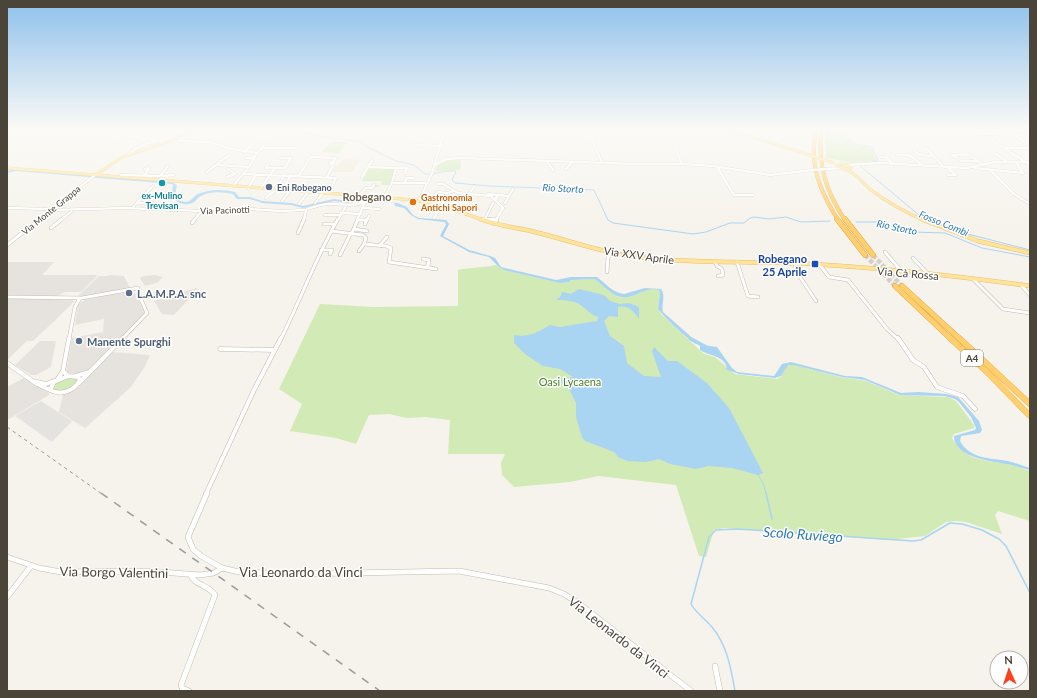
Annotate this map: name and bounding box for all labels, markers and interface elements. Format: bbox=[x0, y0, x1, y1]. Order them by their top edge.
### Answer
marker: ex-Mulino Trevisan bbox=[157, 178, 167, 188]
water label: Rio Storto bbox=[542, 181, 584, 195]
marker: Eni Robegano bbox=[264, 182, 274, 192]
place label: Eni Robegano bbox=[277, 182, 332, 193]
street label: Via Monte Grappa bbox=[19, 183, 83, 237]
place label: ex-Mulino Trevisan bbox=[142, 190, 182, 211]
district label: Robegano bbox=[342, 190, 392, 203]
place label: Gastronomia Antichi Sapori bbox=[420, 192, 477, 213]
marker: Gastronomia Antichi Sapori bbox=[408, 197, 418, 207]
street label: Via Pacinotti bbox=[200, 204, 250, 216]
water label: Fosso Combi bbox=[918, 208, 971, 239]
water label: Rio Storto bbox=[876, 217, 918, 237]
street label: Via XXV Aprile bbox=[603, 244, 675, 266]
place label: Robegano 25 Aprile bbox=[758, 252, 807, 278]
marker: Robegano 25 Aprile bbox=[810, 259, 820, 269]
street label: Via Cà Rossa bbox=[877, 264, 939, 282]
place label: L.A.M.P.A. snc bbox=[137, 287, 207, 300]
marker: L.A.M.P.A. snc bbox=[124, 288, 134, 298]
place label: Manente Spurghi bbox=[87, 335, 171, 348]
marker: Manente Spurghi bbox=[74, 336, 84, 346]
road number: A4 bbox=[961, 350, 983, 366]
park label: Oasi Lycaena bbox=[539, 375, 601, 388]
water label: Scolo Ruviego bbox=[762, 523, 844, 545]
street label: Via Borgo Valentini bbox=[60, 563, 168, 581]
street label: Via Leonardo da Vinci bbox=[239, 564, 363, 580]
street label: Via Leonardo da Vinci bbox=[565, 593, 673, 681]
north arrow bbox=[989, 650, 1029, 690]
text: N bbox=[1004, 653, 1013, 666]

